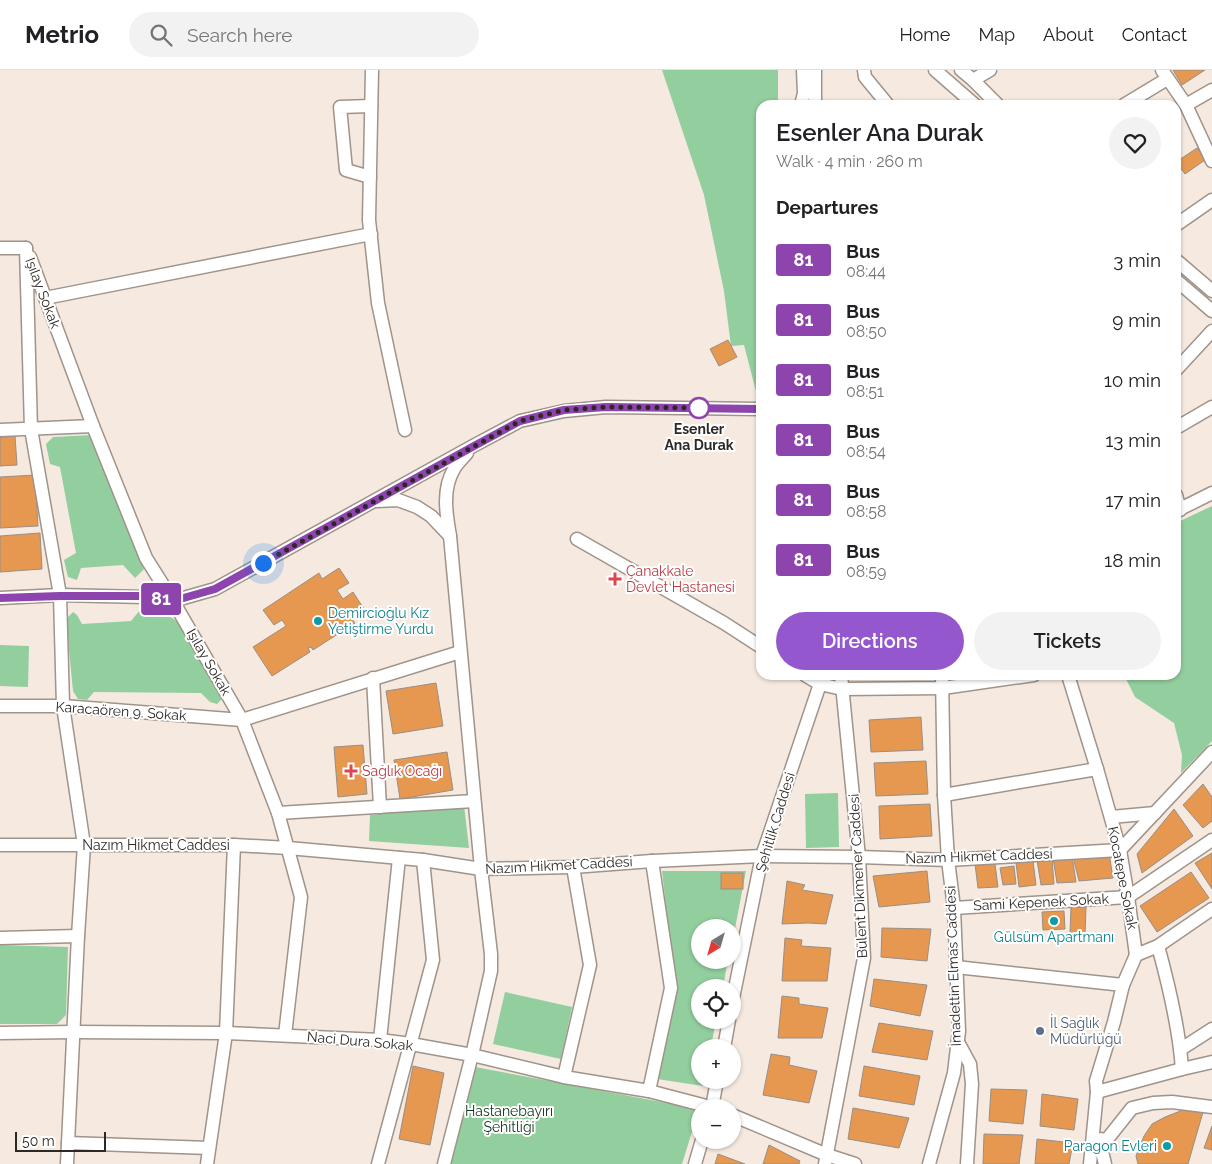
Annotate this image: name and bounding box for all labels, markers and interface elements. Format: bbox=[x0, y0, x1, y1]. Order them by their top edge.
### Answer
search box bbox=[129, 12, 479, 57]
text: Metrio bbox=[25, 20, 99, 49]
icon: search bbox=[147, 21, 175, 49]
text: Search here bbox=[187, 24, 292, 46]
text: Home bbox=[899, 24, 950, 45]
text: Map bbox=[978, 24, 1015, 45]
text: About bbox=[1043, 24, 1094, 45]
text: Contact bbox=[1122, 24, 1187, 45]
button: heart bbox=[1109, 117, 1161, 169]
text: Esenler Ana Durak bbox=[776, 118, 983, 147]
text: Walk · 4 min · 260 m bbox=[776, 152, 923, 171]
text: Departures bbox=[776, 196, 878, 218]
text: Bus bbox=[846, 240, 880, 262]
text: 81 bbox=[794, 249, 813, 270]
text: 3 min bbox=[1113, 249, 1161, 271]
street label: Işılay Sokak bbox=[22, 255, 64, 331]
text: 08:44 bbox=[846, 262, 886, 281]
text: Bus bbox=[846, 300, 880, 322]
text: 81 bbox=[794, 309, 813, 330]
text: 9 min bbox=[1112, 309, 1161, 331]
text: 08:50 bbox=[846, 322, 887, 341]
text: Bus bbox=[846, 360, 880, 382]
text: 81 bbox=[794, 369, 813, 390]
text: 10 min bbox=[1104, 369, 1161, 391]
text: 08:51 bbox=[846, 382, 884, 401]
marker: Esenler Ana Durak bbox=[688, 397, 710, 419]
text: Bus bbox=[846, 420, 880, 442]
place label: Esenler Ana Durak bbox=[664, 421, 734, 453]
text: 81 bbox=[794, 429, 813, 450]
text: 13 min bbox=[1105, 429, 1161, 451]
text: 08:54 bbox=[846, 442, 886, 461]
text: Bus bbox=[846, 480, 880, 502]
text: 81 bbox=[794, 489, 813, 510]
text: 17 min bbox=[1105, 489, 1161, 511]
text: 08:58 bbox=[846, 502, 887, 521]
text: Bus bbox=[846, 540, 880, 562]
text: 81 bbox=[794, 549, 813, 570]
text: 18 min bbox=[1104, 549, 1161, 571]
your location bbox=[251, 551, 276, 576]
text: 08:59 bbox=[846, 562, 886, 581]
place label: Çanakkale Devlet Hastanesi bbox=[626, 563, 735, 595]
marker: Çanakkale Devlet Hastanesi bbox=[608, 572, 622, 586]
line badge: 81 bbox=[138, 583, 184, 615]
text: 81 bbox=[151, 588, 171, 609]
place label: Demircioğlu Kız Yetiştirme Yurdu bbox=[328, 605, 434, 637]
button: Directions bbox=[776, 612, 964, 670]
button: Tickets bbox=[974, 612, 1161, 670]
marker: Demircioğlu Kız Yetiştirme Yurdu bbox=[312, 615, 324, 627]
street label: Işılay Sokak bbox=[183, 626, 235, 699]
street label: Karacaören 9. Sokak bbox=[55, 698, 188, 724]
place label: Sağlık Ocağı bbox=[362, 763, 442, 779]
marker: Sağlık Ocağı bbox=[344, 764, 358, 778]
street label: Şehitlik Caddesi bbox=[752, 770, 798, 874]
street label: Bülent Dikmener Caddesi bbox=[846, 793, 870, 959]
street label: Kocatepe Sokak bbox=[1105, 825, 1141, 931]
street label: Nazım Hikmet Caddesi bbox=[82, 837, 230, 853]
street label: Nazım Hikmet Caddesi bbox=[905, 845, 1053, 867]
street label: Nazım Hikmet Caddesi bbox=[485, 853, 633, 877]
street label: İmadettin Elmas Caddesi bbox=[940, 885, 964, 1047]
street label: Sami Kepenek Sokak bbox=[973, 890, 1110, 914]
marker: Gülsüm Apartmanı bbox=[1048, 915, 1060, 927]
north arrow bbox=[691, 919, 741, 969]
map controls bbox=[691, 919, 741, 1149]
place label: Gülsüm Apartmanı bbox=[994, 929, 1114, 945]
button: locate bbox=[691, 979, 741, 1029]
place label: İl Sağlık Müdürlüğü bbox=[1050, 1013, 1122, 1047]
marker: İl Sağlık Müdürlüğü bbox=[1034, 1025, 1046, 1037]
street label: Naci Dura Sokak bbox=[306, 1028, 414, 1054]
button: + bbox=[691, 1039, 741, 1089]
button: − bbox=[691, 1099, 741, 1149]
park label: Hastanebayırı Şehitliği bbox=[465, 1103, 553, 1135]
scale bar bbox=[15, 1129, 106, 1152]
text: 50 m bbox=[22, 1133, 55, 1149]
place label: Paragon Evleri bbox=[1064, 1138, 1157, 1154]
marker: Paragon Evleri bbox=[1161, 1140, 1173, 1152]

